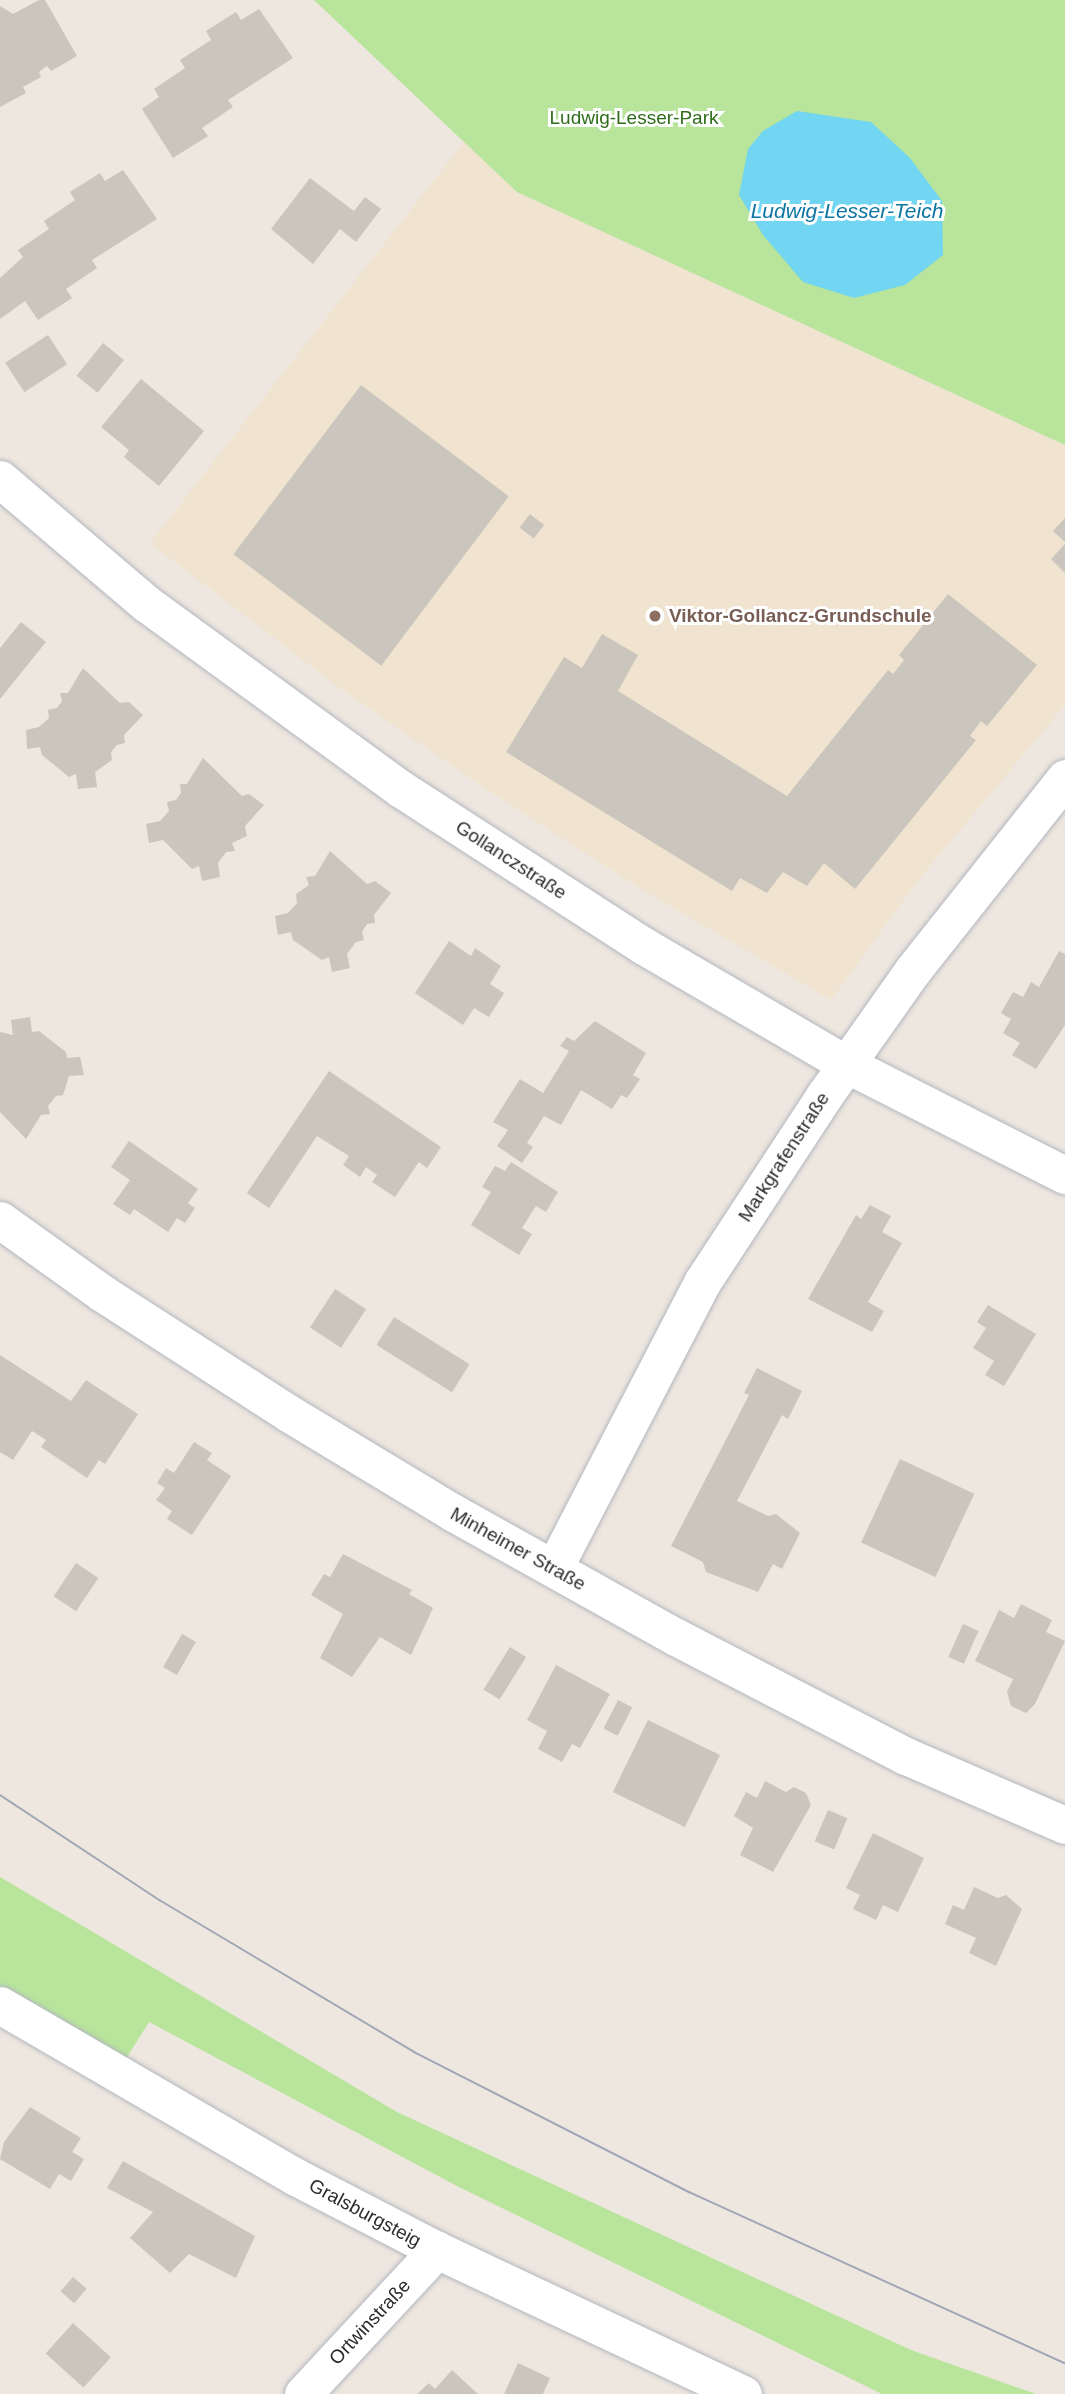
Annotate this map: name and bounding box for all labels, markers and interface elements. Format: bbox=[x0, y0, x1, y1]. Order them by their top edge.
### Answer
park label: Ludwig-Lesser-Park bbox=[550, 107, 718, 129]
water label: Ludwig-Lesser-Teich bbox=[751, 198, 943, 224]
place label: Viktor-Gollancz-Grundschule bbox=[669, 605, 932, 627]
marker: Viktor-Gollancz-Grundschule bbox=[647, 608, 663, 624]
street label: Gollanczstraße bbox=[451, 816, 571, 904]
street label: Markgrafenstraße bbox=[734, 1088, 834, 1226]
street label: Minheimer Straße bbox=[446, 1502, 590, 1596]
street label: Gralsburgsteig bbox=[305, 2174, 425, 2252]
street label: Ortwinstraße bbox=[325, 2274, 415, 2370]

